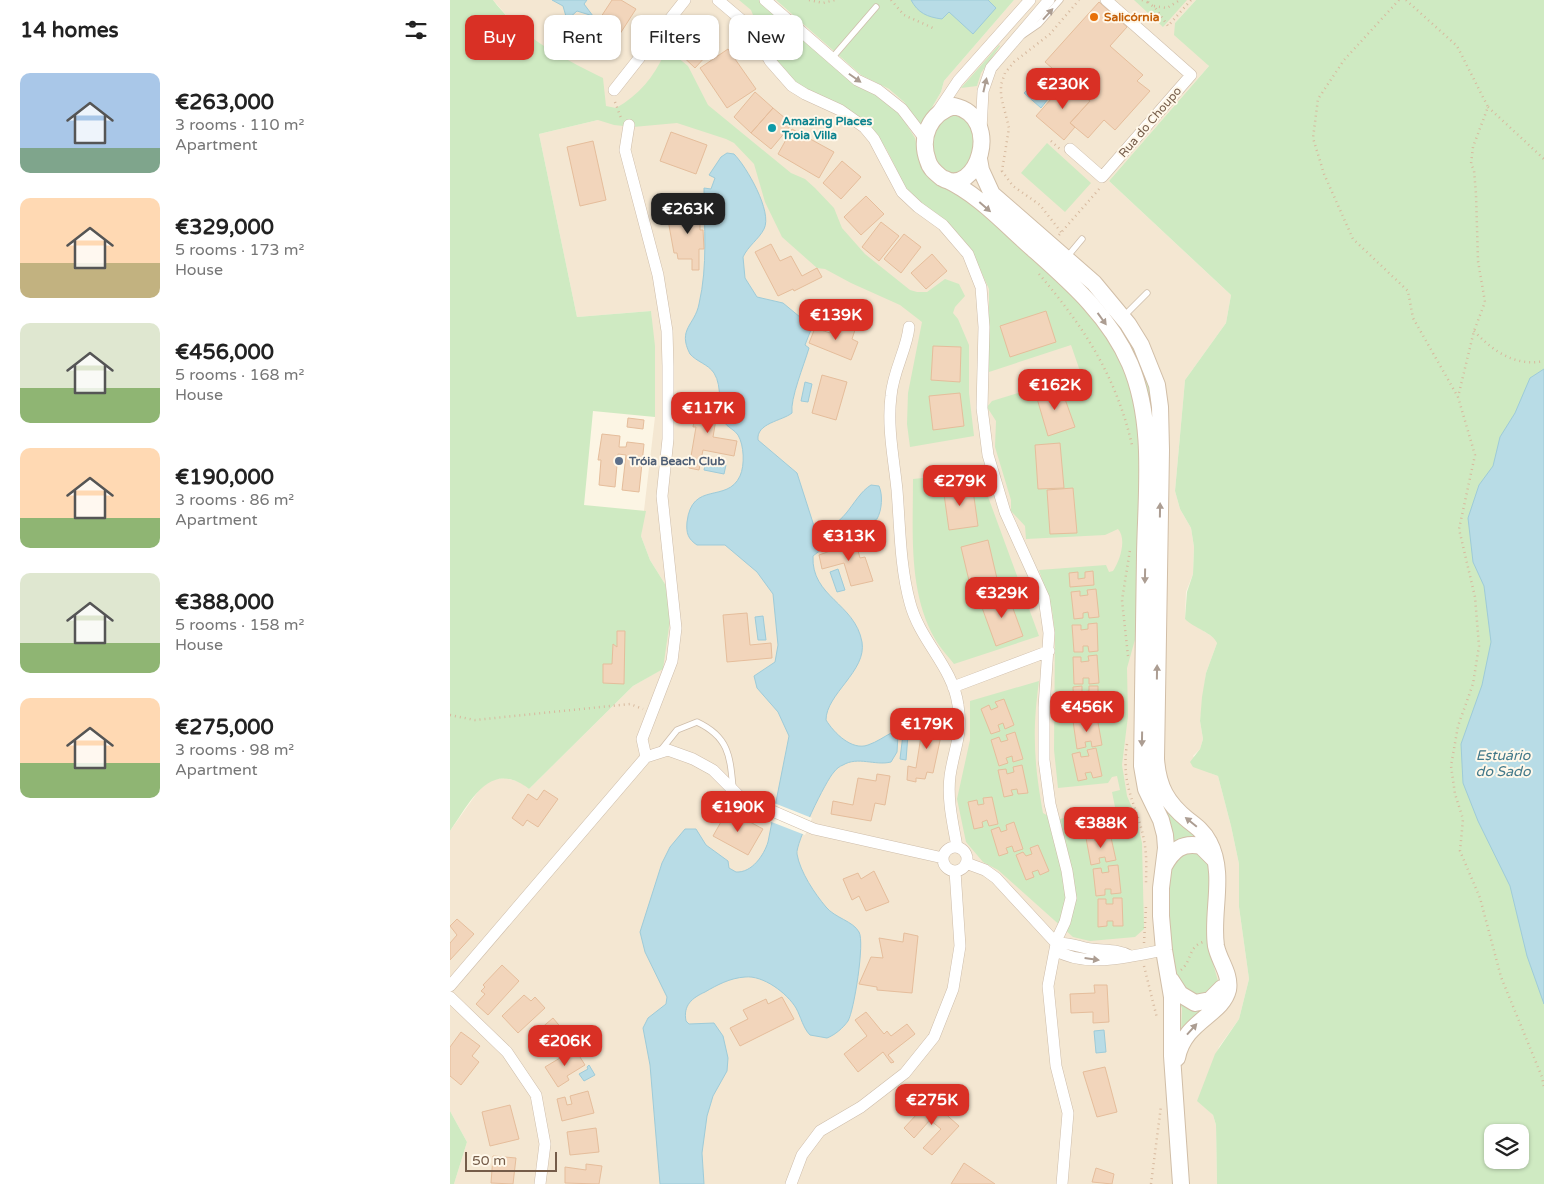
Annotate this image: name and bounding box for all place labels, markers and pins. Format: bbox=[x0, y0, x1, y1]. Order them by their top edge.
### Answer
place label: Salicórnia bbox=[1104, 10, 1160, 24]
marker: Salicórnia bbox=[1088, 11, 1100, 23]
pin: €230K bbox=[1028, 68, 1098, 110]
place label: Amazing Places Troia Villa bbox=[781, 114, 872, 142]
marker: Amazing Places Troia Villa bbox=[766, 122, 778, 134]
pin: €263K bbox=[653, 192, 723, 235]
pin: €139K bbox=[801, 298, 871, 341]
pin: €162K bbox=[1020, 368, 1090, 411]
pin: €117K bbox=[673, 392, 743, 434]
place label: Tróia Beach Club bbox=[628, 454, 725, 468]
marker: Tróia Beach Club bbox=[613, 455, 625, 467]
pin: €279K bbox=[925, 464, 995, 507]
pin: €313K bbox=[814, 520, 884, 562]
pin: €329K bbox=[967, 576, 1037, 619]
pin: €456K bbox=[1052, 690, 1122, 733]
pin: €179K bbox=[892, 708, 962, 750]
pin: €190K bbox=[703, 790, 773, 833]
pin: €388K bbox=[1066, 806, 1136, 849]
pin: €206K bbox=[530, 1024, 600, 1067]
pin: €275K bbox=[897, 1084, 967, 1126]

